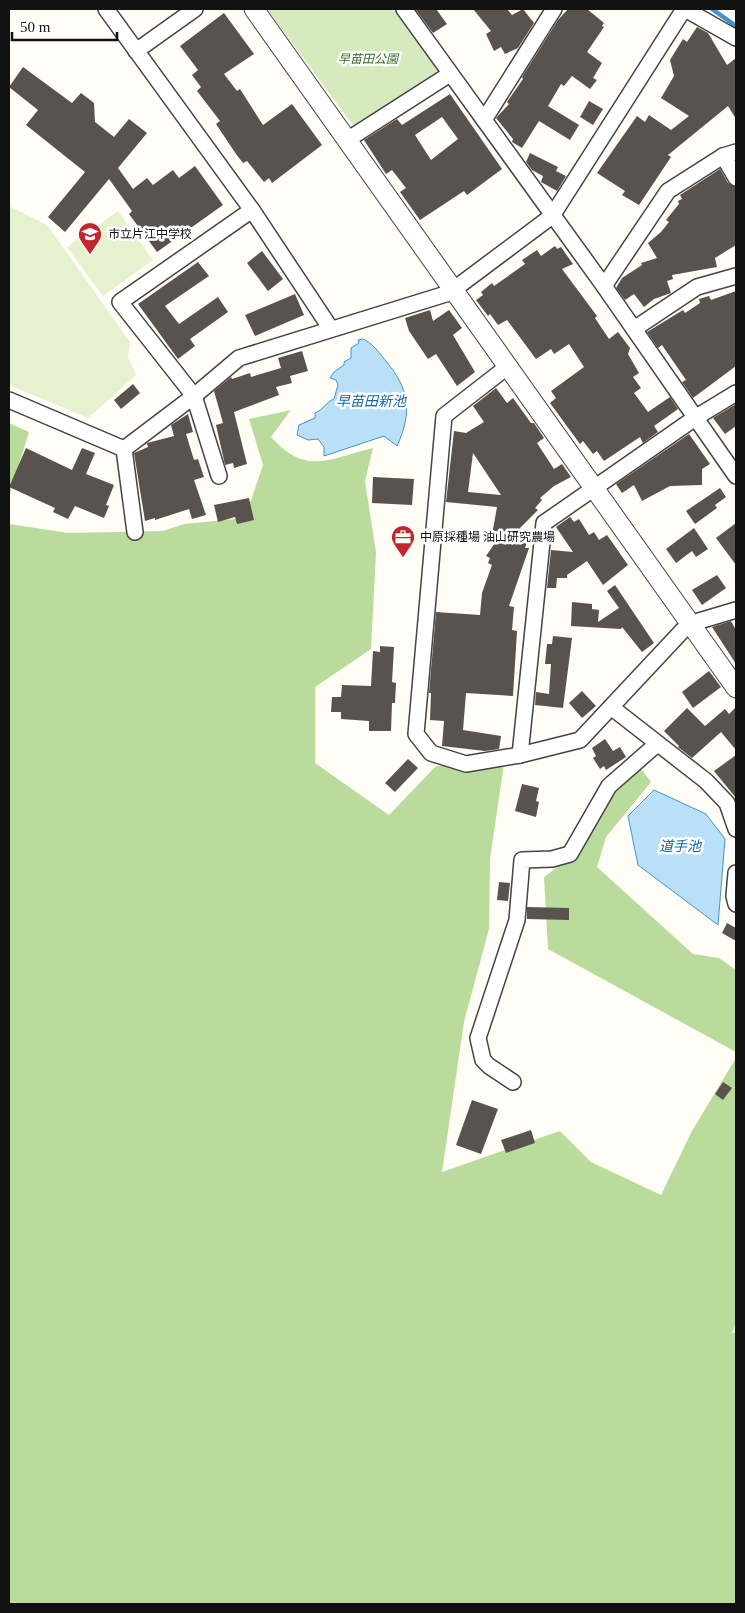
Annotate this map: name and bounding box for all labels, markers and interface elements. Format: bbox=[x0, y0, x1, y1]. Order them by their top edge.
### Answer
scale bar bbox=[12, 10, 118, 42]
text: 50 m bbox=[20, 19, 51, 35]
park label: 早苗田公園 bbox=[338, 52, 400, 66]
school or university icon: 市立片江中学校 bbox=[77, 221, 103, 255]
place label: 市立片江中学校 bbox=[108, 227, 192, 241]
water label: 早苗田新池 bbox=[336, 394, 408, 409]
office icon: 中原採種場 油山研究農場 bbox=[390, 524, 416, 558]
place label: 中原採種場 油山研究農場 bbox=[420, 530, 555, 544]
water label: 道手池 bbox=[659, 839, 703, 854]

